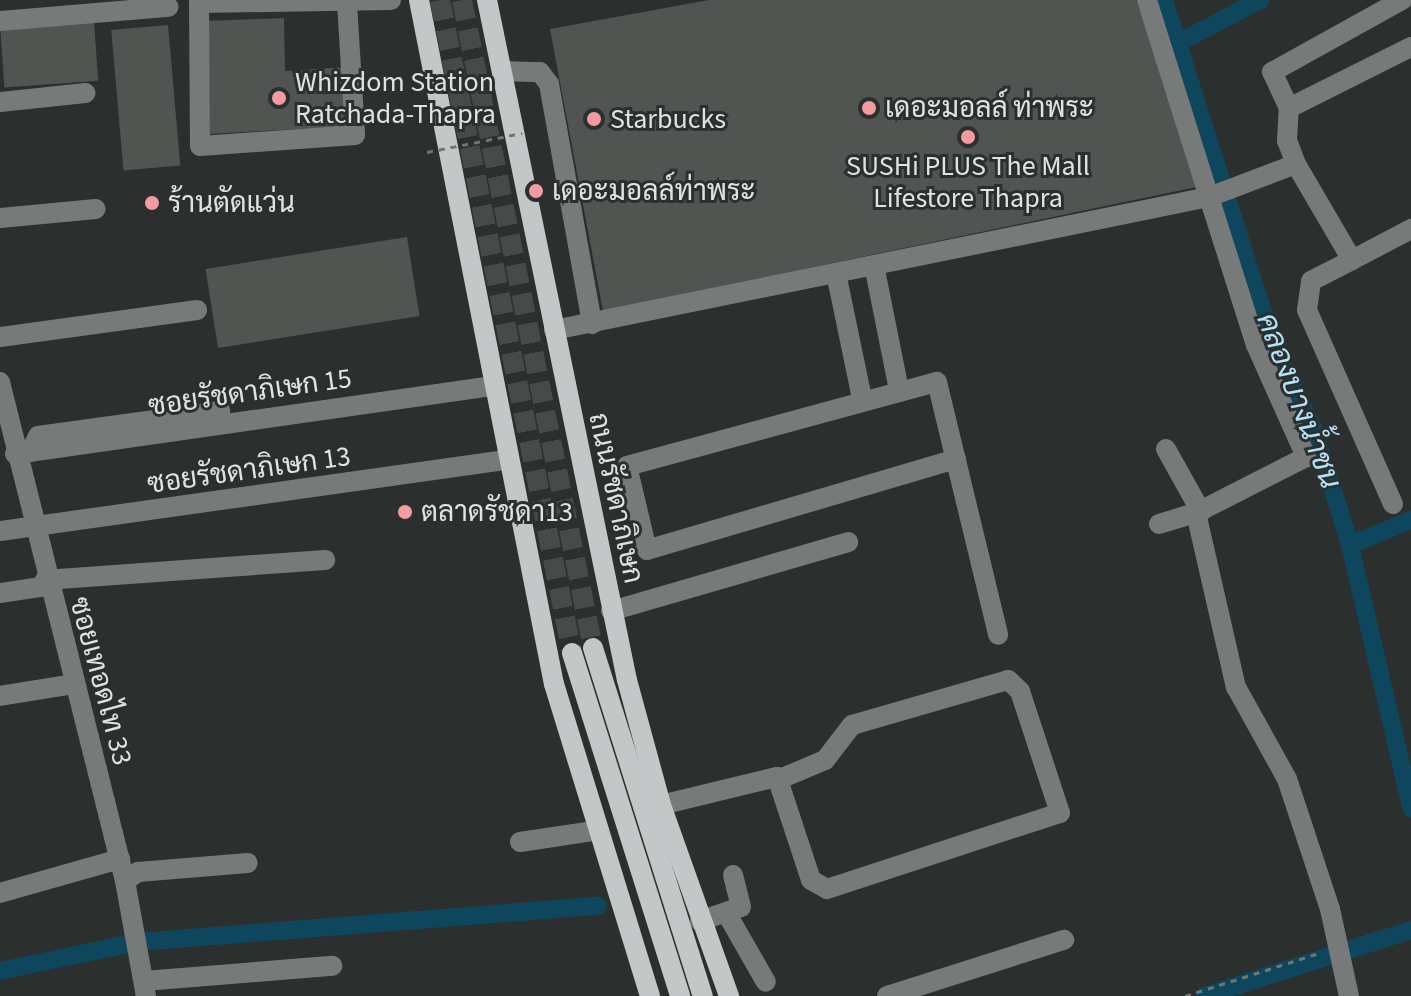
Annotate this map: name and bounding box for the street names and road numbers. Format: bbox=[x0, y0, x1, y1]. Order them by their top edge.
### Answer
street label: ซอยรัชดาภิเษก 15 bbox=[146, 361, 354, 423]
street label: ถนนรัชดาภิเษก bbox=[582, 410, 650, 586]
street label: ซอยรัชดาภิเษก 13 bbox=[145, 439, 353, 501]
street label: ซอยเทอดไท 33 bbox=[62, 593, 140, 769]

